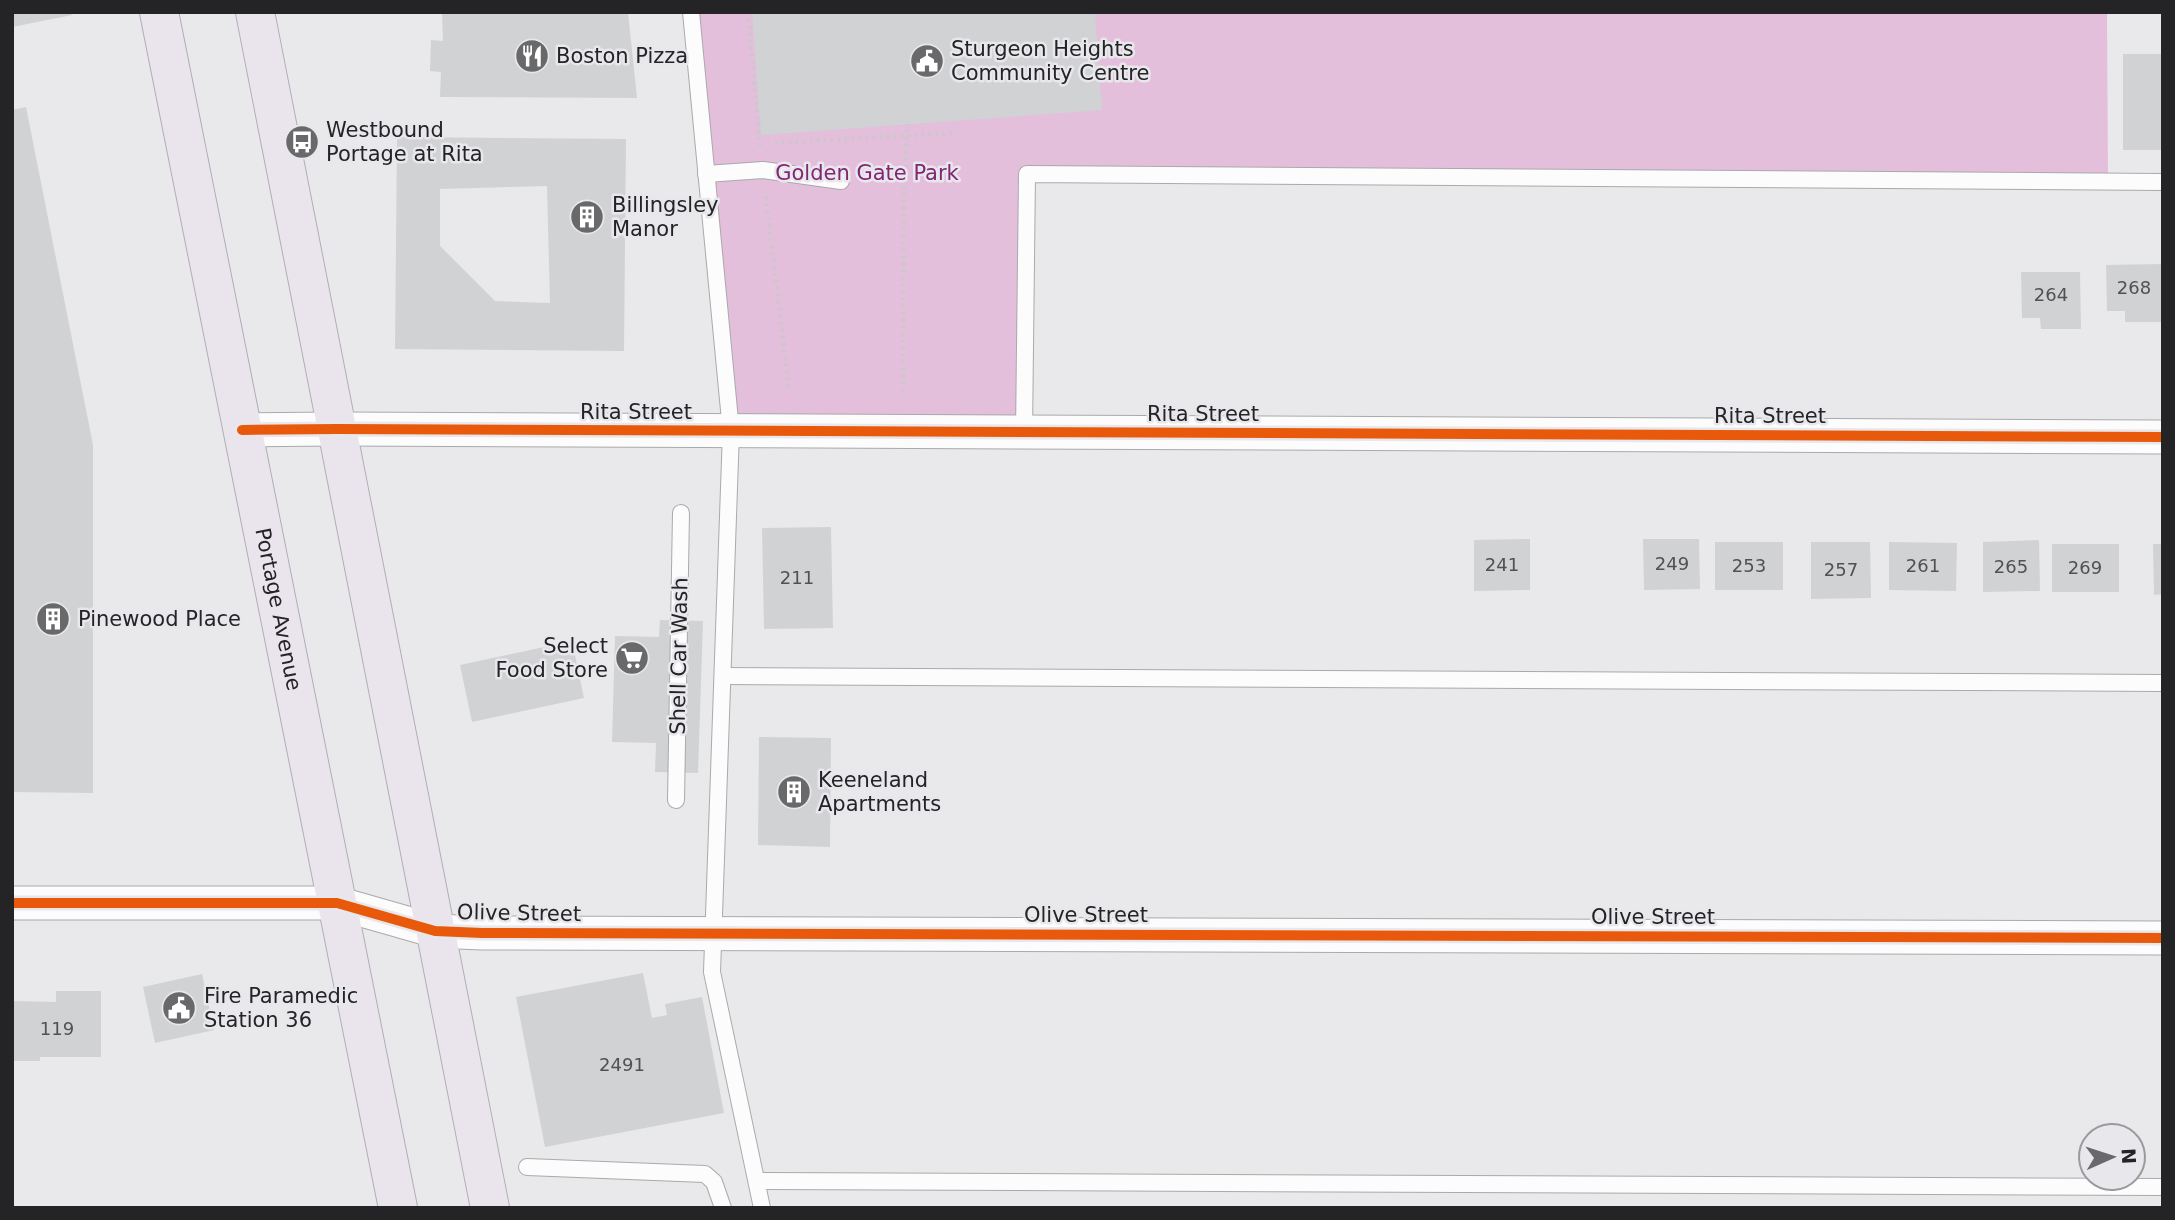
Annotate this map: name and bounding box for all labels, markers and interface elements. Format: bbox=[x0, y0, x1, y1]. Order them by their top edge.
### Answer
restaurant icon: Boston Pizza bbox=[513, 37, 551, 75]
place label: Sturgeon Heights Community Centre bbox=[951, 37, 1149, 85]
public building icon: Sturgeon Heights Community Centre bbox=[908, 42, 946, 80]
place label: Boston Pizza bbox=[556, 44, 688, 68]
place label: Westbound Portage at Rita bbox=[326, 118, 483, 166]
bus stop icon: Westbound Portage at Rita bbox=[283, 123, 321, 161]
park label: Golden Gate Park bbox=[775, 161, 960, 185]
place label: Billingsley Manor bbox=[612, 193, 719, 241]
building icon: Billingsley Manor bbox=[568, 198, 606, 236]
house number: 268 bbox=[2117, 277, 2151, 298]
house number: 264 bbox=[2034, 284, 2068, 305]
street label: Rita Street bbox=[580, 400, 692, 424]
street label: Rita Street bbox=[1147, 402, 1259, 426]
street label: Rita Street bbox=[1714, 404, 1826, 428]
street label: Portage Avenue bbox=[250, 526, 306, 693]
house number: 249 bbox=[1655, 553, 1689, 574]
house number: 241 bbox=[1485, 554, 1519, 575]
house number: 253 bbox=[1732, 555, 1766, 576]
house number: 261 bbox=[1906, 555, 1940, 576]
house number: 265 bbox=[1994, 556, 2028, 577]
house number: 269 bbox=[2068, 557, 2102, 578]
house number: 257 bbox=[1824, 559, 1858, 580]
house number: 211 bbox=[780, 567, 814, 588]
street label: Shell Car Wash bbox=[666, 577, 692, 735]
building icon: Pinewood Place bbox=[34, 600, 72, 638]
place label: Pinewood Place bbox=[78, 607, 241, 631]
place label: Select Food Store bbox=[495, 634, 608, 682]
supermarket icon: Select Food Store bbox=[613, 639, 651, 677]
place label: Keeneland Apartments bbox=[818, 768, 941, 816]
building icon: Keeneland Apartments bbox=[775, 773, 813, 811]
street label: Olive Street bbox=[457, 900, 581, 926]
street label: Olive Street bbox=[1024, 903, 1148, 927]
street label: Olive Street bbox=[1591, 905, 1715, 929]
place label: Fire Paramedic Station 36 bbox=[204, 984, 358, 1032]
public building icon: Fire Paramedic Station 36 bbox=[160, 989, 198, 1027]
house number: 119 bbox=[40, 1018, 74, 1039]
house number: 2491 bbox=[599, 1054, 645, 1075]
north arrow bbox=[2077, 1122, 2147, 1192]
text: N bbox=[2118, 1148, 2140, 1165]

